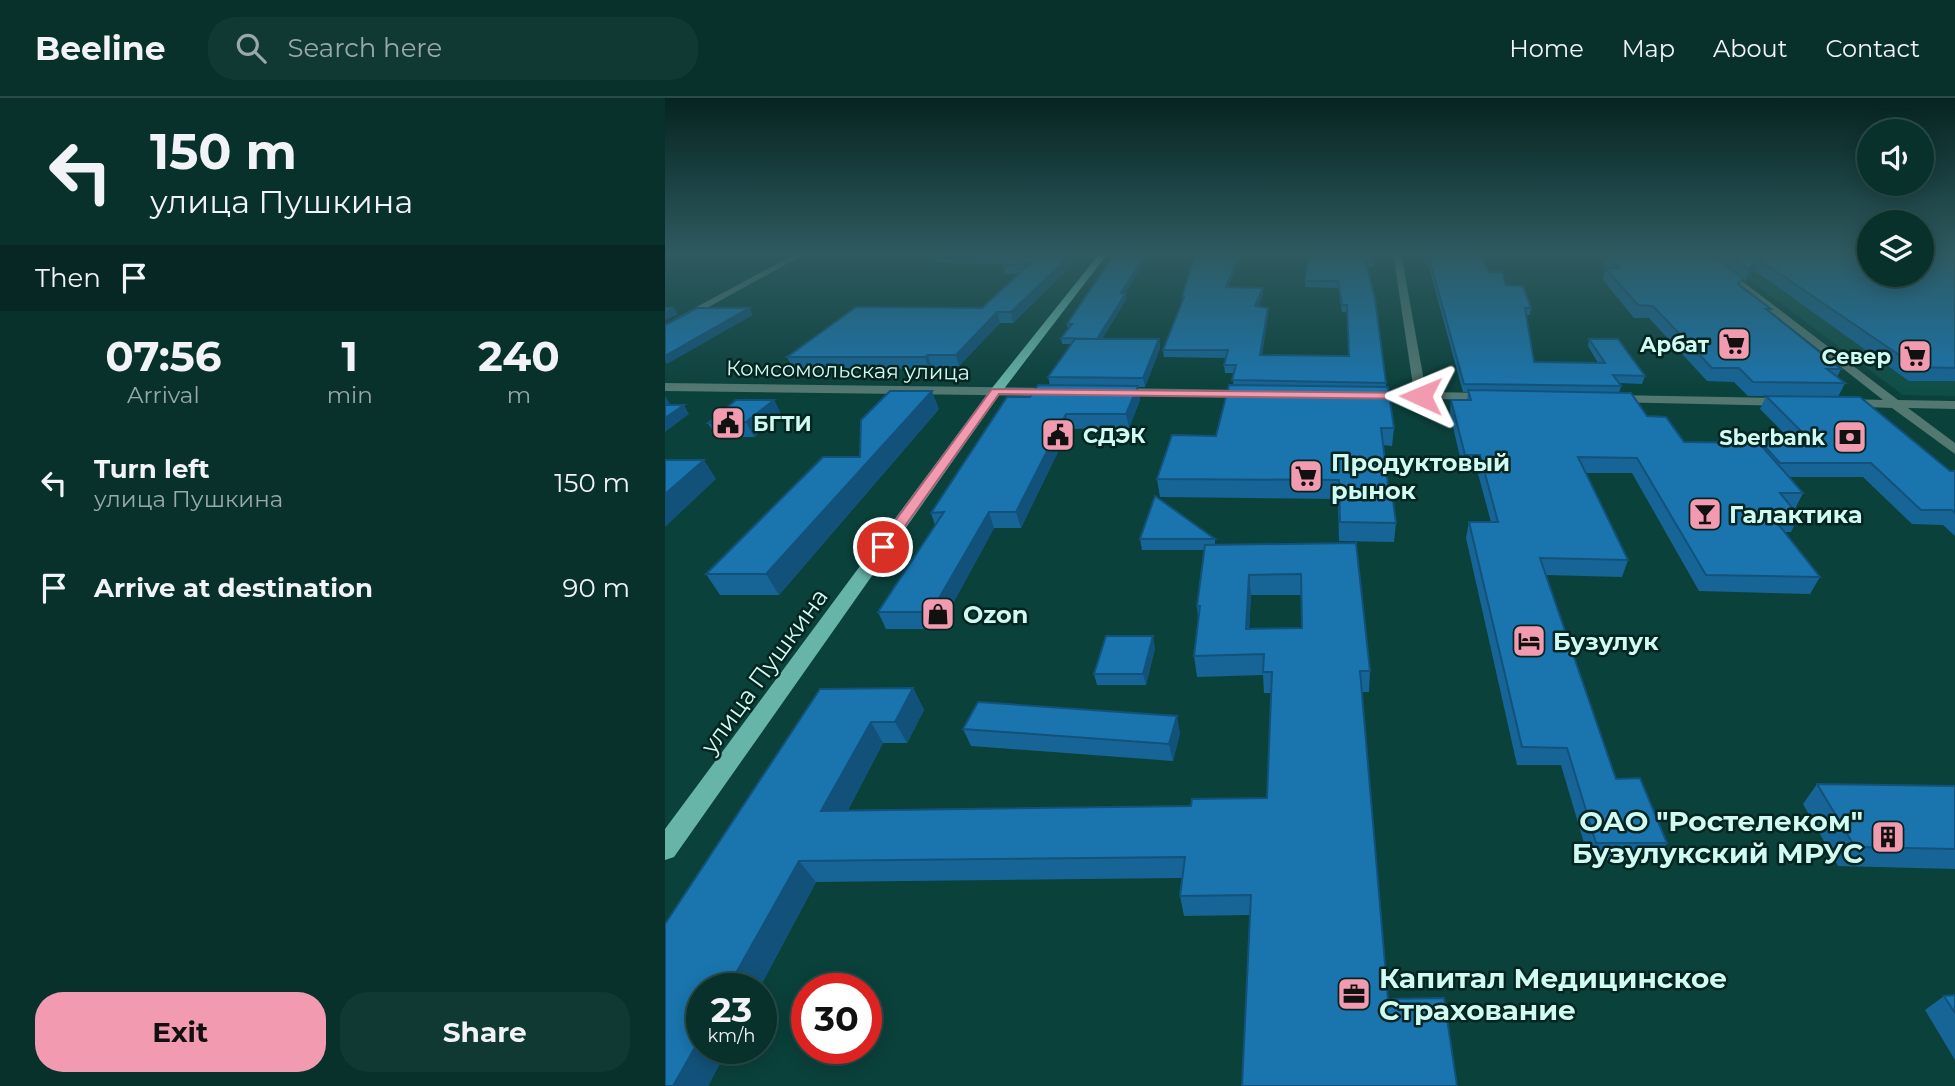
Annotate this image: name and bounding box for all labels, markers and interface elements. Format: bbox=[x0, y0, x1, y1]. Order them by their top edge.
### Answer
search box bbox=[208, 17, 698, 80]
text: Beeline bbox=[35, 28, 166, 68]
icon: search bbox=[232, 29, 270, 67]
text: Search here bbox=[288, 32, 442, 64]
text: Home bbox=[1509, 34, 1584, 63]
text: Map bbox=[1622, 34, 1675, 63]
text: About bbox=[1713, 34, 1787, 63]
text: Contact bbox=[1825, 34, 1920, 63]
map controls bbox=[1857, 119, 1934, 287]
button: sound bbox=[1857, 119, 1934, 196]
text: 150 m bbox=[150, 122, 297, 181]
icon: left bbox=[35, 126, 126, 217]
text: улица Пушкина bbox=[150, 182, 413, 221]
button: layers bbox=[1857, 210, 1934, 287]
icon: arrive bbox=[115, 259, 153, 297]
text: Then bbox=[35, 262, 101, 294]
supermarket icon: Арбат bbox=[1715, 325, 1753, 363]
text: 07:56 bbox=[105, 330, 222, 382]
text: 1 bbox=[342, 330, 358, 382]
text: 240 bbox=[478, 330, 560, 382]
place label: Арбат bbox=[1640, 332, 1710, 357]
supermarket icon: Север bbox=[1896, 337, 1934, 375]
place label: Север bbox=[1822, 344, 1891, 369]
street label: Комсомольская улица bbox=[726, 355, 970, 385]
position arrow bbox=[1384, 359, 1458, 433]
text: Arrival bbox=[127, 381, 200, 409]
text: min bbox=[327, 381, 373, 409]
text: m bbox=[507, 381, 531, 409]
public building icon: БГТИ bbox=[709, 404, 747, 442]
place label: БГТИ bbox=[753, 411, 812, 436]
public building icon: СДЭК bbox=[1039, 416, 1077, 454]
bank icon: Sberbank bbox=[1831, 418, 1869, 456]
place label: СДЭК bbox=[1083, 423, 1146, 448]
place label: Sberbank bbox=[1719, 425, 1825, 450]
place label: Продуктовый рынок bbox=[1331, 448, 1510, 505]
text: Turn left bbox=[94, 453, 210, 485]
supermarket icon: Продуктовый рынок bbox=[1287, 457, 1325, 495]
icon: left bbox=[35, 464, 73, 502]
text: 150 m bbox=[554, 467, 630, 499]
text: улица Пушкина bbox=[94, 485, 283, 513]
bar icon: Галактика bbox=[1686, 495, 1724, 533]
place label: Галактика bbox=[1729, 500, 1862, 529]
pin bbox=[853, 517, 913, 577]
icon: arrive bbox=[864, 528, 902, 566]
icon: arrive bbox=[35, 569, 73, 607]
text: Arrive at destination bbox=[94, 572, 373, 604]
text: 90 m bbox=[563, 572, 630, 604]
street label: улица Пушкина bbox=[694, 583, 834, 760]
shop icon: Ozon bbox=[919, 595, 957, 633]
place label: Ozon bbox=[963, 600, 1028, 629]
hotel icon: Бузулук bbox=[1510, 622, 1548, 660]
place label: Бузулук bbox=[1553, 627, 1659, 656]
place label: ОАО "Ростелеком" Бузулукский МРУС bbox=[1572, 804, 1863, 870]
building icon: ОАО "Ростелеком" Бузулукский МРУС bbox=[1869, 818, 1907, 856]
place label: Капитал Медицинское Страхование bbox=[1379, 961, 1727, 1027]
speed limit sign: 30 bbox=[791, 973, 882, 1064]
office icon: Капитал Медицинское Страхование bbox=[1335, 975, 1373, 1013]
text: 23 bbox=[711, 988, 752, 1031]
button: Exit bbox=[35, 992, 326, 1072]
button: Share bbox=[340, 992, 630, 1072]
text: km/h bbox=[707, 1025, 756, 1047]

